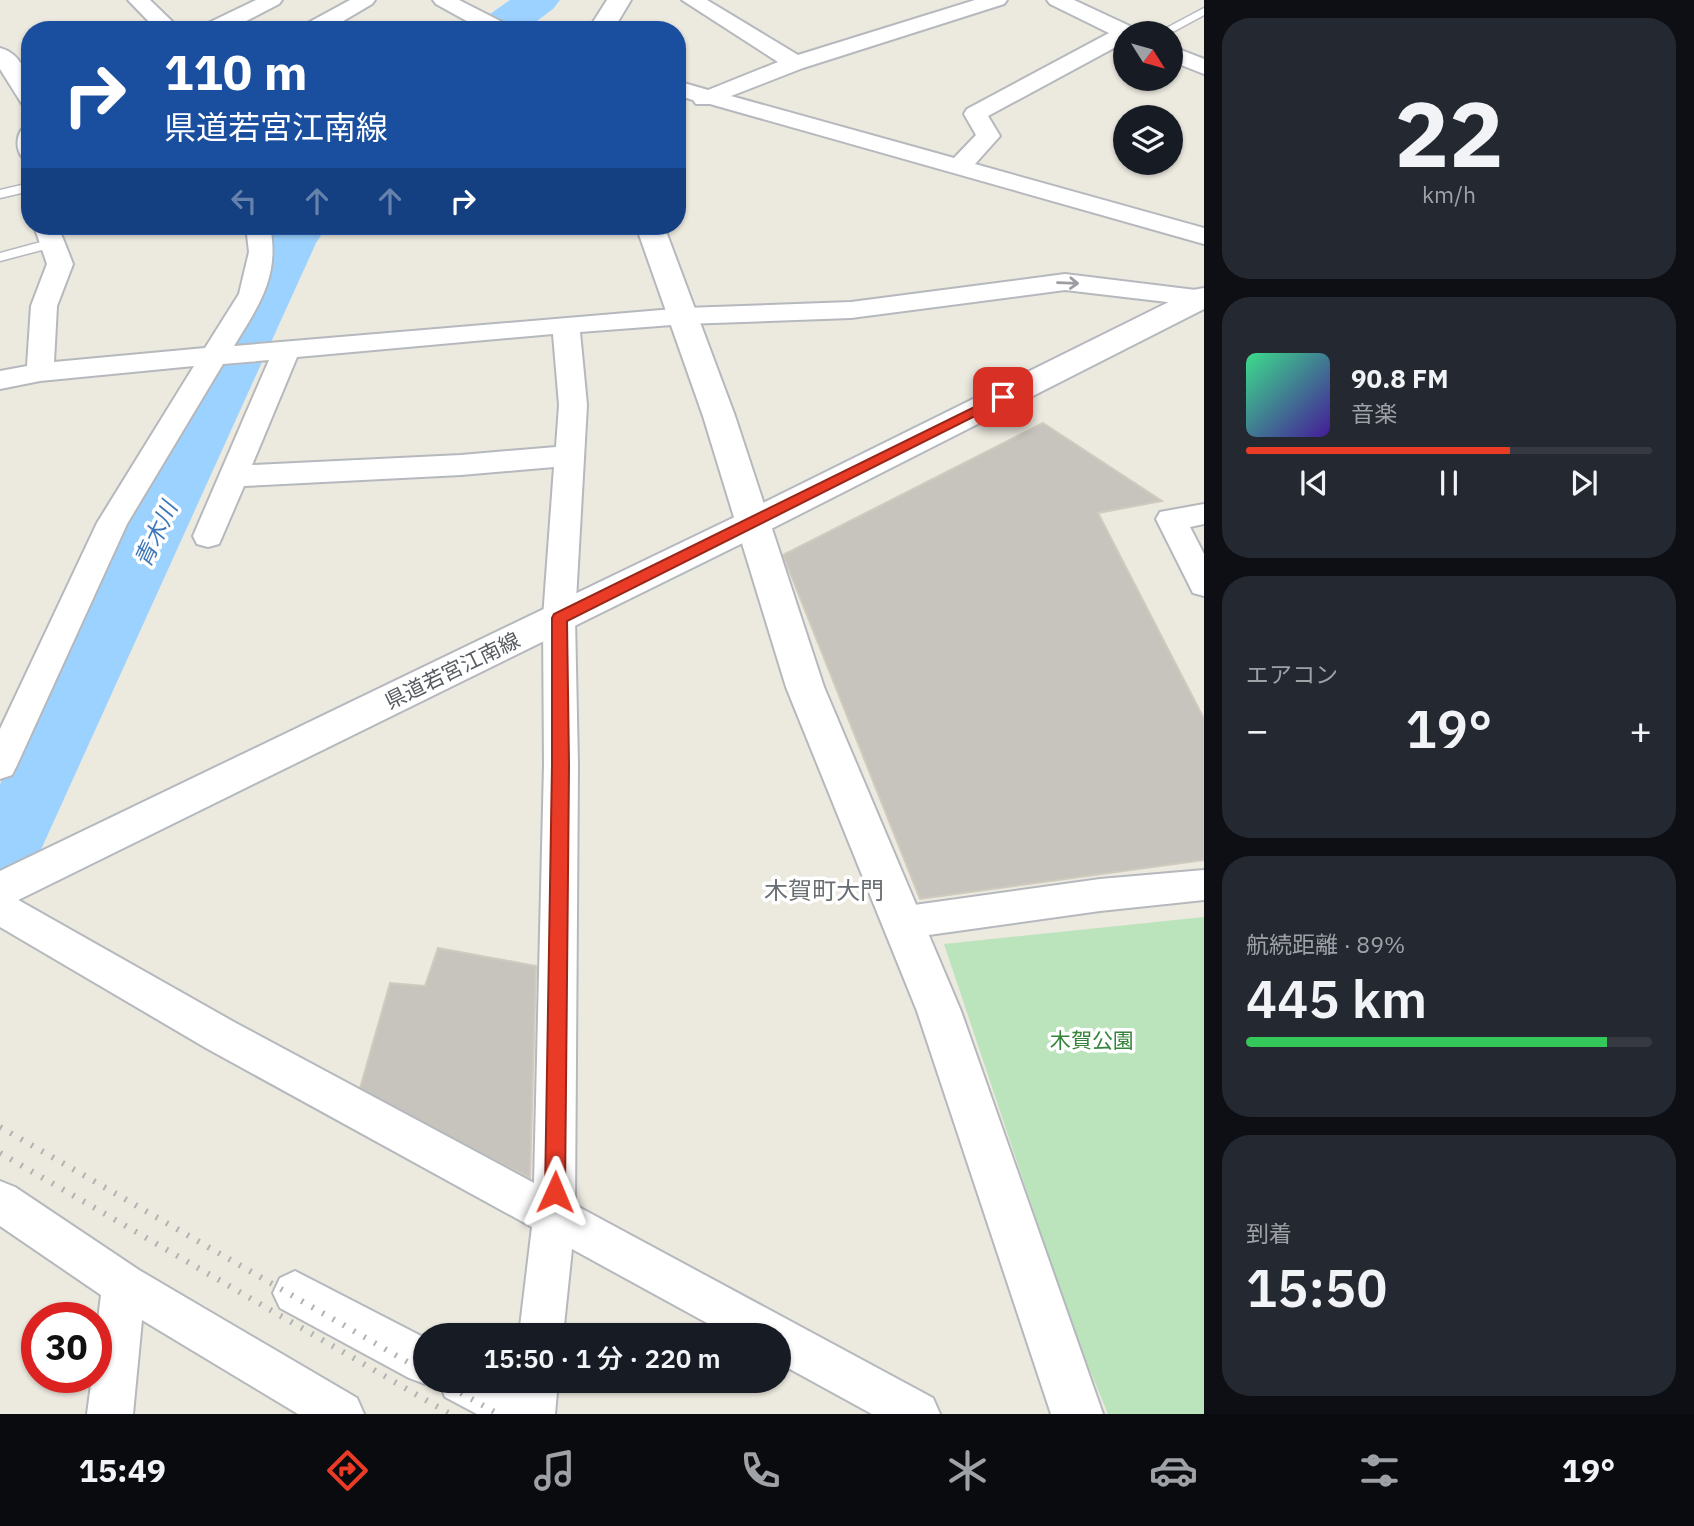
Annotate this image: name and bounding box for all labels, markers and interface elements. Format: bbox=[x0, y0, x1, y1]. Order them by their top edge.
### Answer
north arrow bbox=[1113, 21, 1183, 91]
map controls bbox=[1113, 21, 1183, 175]
text: 110 m bbox=[164, 40, 308, 103]
icon: right bbox=[49, 49, 140, 140]
text: 22 bbox=[1394, 74, 1504, 192]
button: layers bbox=[1113, 105, 1183, 175]
text: 県道若宮江南線 bbox=[164, 106, 388, 148]
text: km/h bbox=[1422, 179, 1476, 209]
icon: left bbox=[225, 182, 263, 220]
icon: ahead bbox=[298, 182, 336, 220]
icon: ahead bbox=[371, 182, 409, 220]
icon: right bbox=[444, 182, 482, 220]
one-way arrow bbox=[1056, 277, 1079, 290]
text: 90.8 FM bbox=[1351, 361, 1449, 395]
pin bbox=[973, 367, 1033, 427]
icon: arrive bbox=[984, 378, 1022, 416]
text: 音楽 bbox=[1351, 398, 1397, 428]
icon: previous bbox=[1295, 464, 1333, 502]
icon: pause bbox=[1430, 464, 1468, 502]
icon: next bbox=[1565, 464, 1603, 502]
water label: 青木川 bbox=[127, 494, 184, 572]
street label: 県道若宮江南線 bbox=[380, 625, 524, 715]
text: エアコン bbox=[1246, 659, 1338, 689]
text: 19° bbox=[1406, 695, 1492, 762]
text: − bbox=[1246, 705, 1269, 754]
text: + bbox=[1629, 705, 1652, 754]
district label: 木賀町大門 bbox=[764, 874, 884, 906]
text: 航続距離 · 89% bbox=[1246, 929, 1405, 959]
text: 445 km bbox=[1246, 965, 1427, 1032]
park label: 木賀公園 bbox=[1050, 1026, 1134, 1054]
position arrow bbox=[518, 1155, 592, 1229]
text: 到着 bbox=[1246, 1218, 1292, 1248]
text: 15:50 bbox=[1246, 1254, 1387, 1321]
speed limit sign: 30 bbox=[21, 1302, 112, 1393]
text: 15:50 · 1 分 · 220 m bbox=[483, 1341, 721, 1375]
icon: directions bbox=[323, 1446, 372, 1495]
icon: music bbox=[530, 1446, 579, 1495]
icon: phone bbox=[736, 1446, 785, 1495]
icon: climate bbox=[943, 1446, 992, 1495]
icon: car bbox=[1149, 1446, 1198, 1495]
icon: filters bbox=[1355, 1446, 1404, 1495]
text: 15:49 bbox=[79, 1449, 166, 1491]
text: 19° bbox=[1562, 1449, 1615, 1491]

